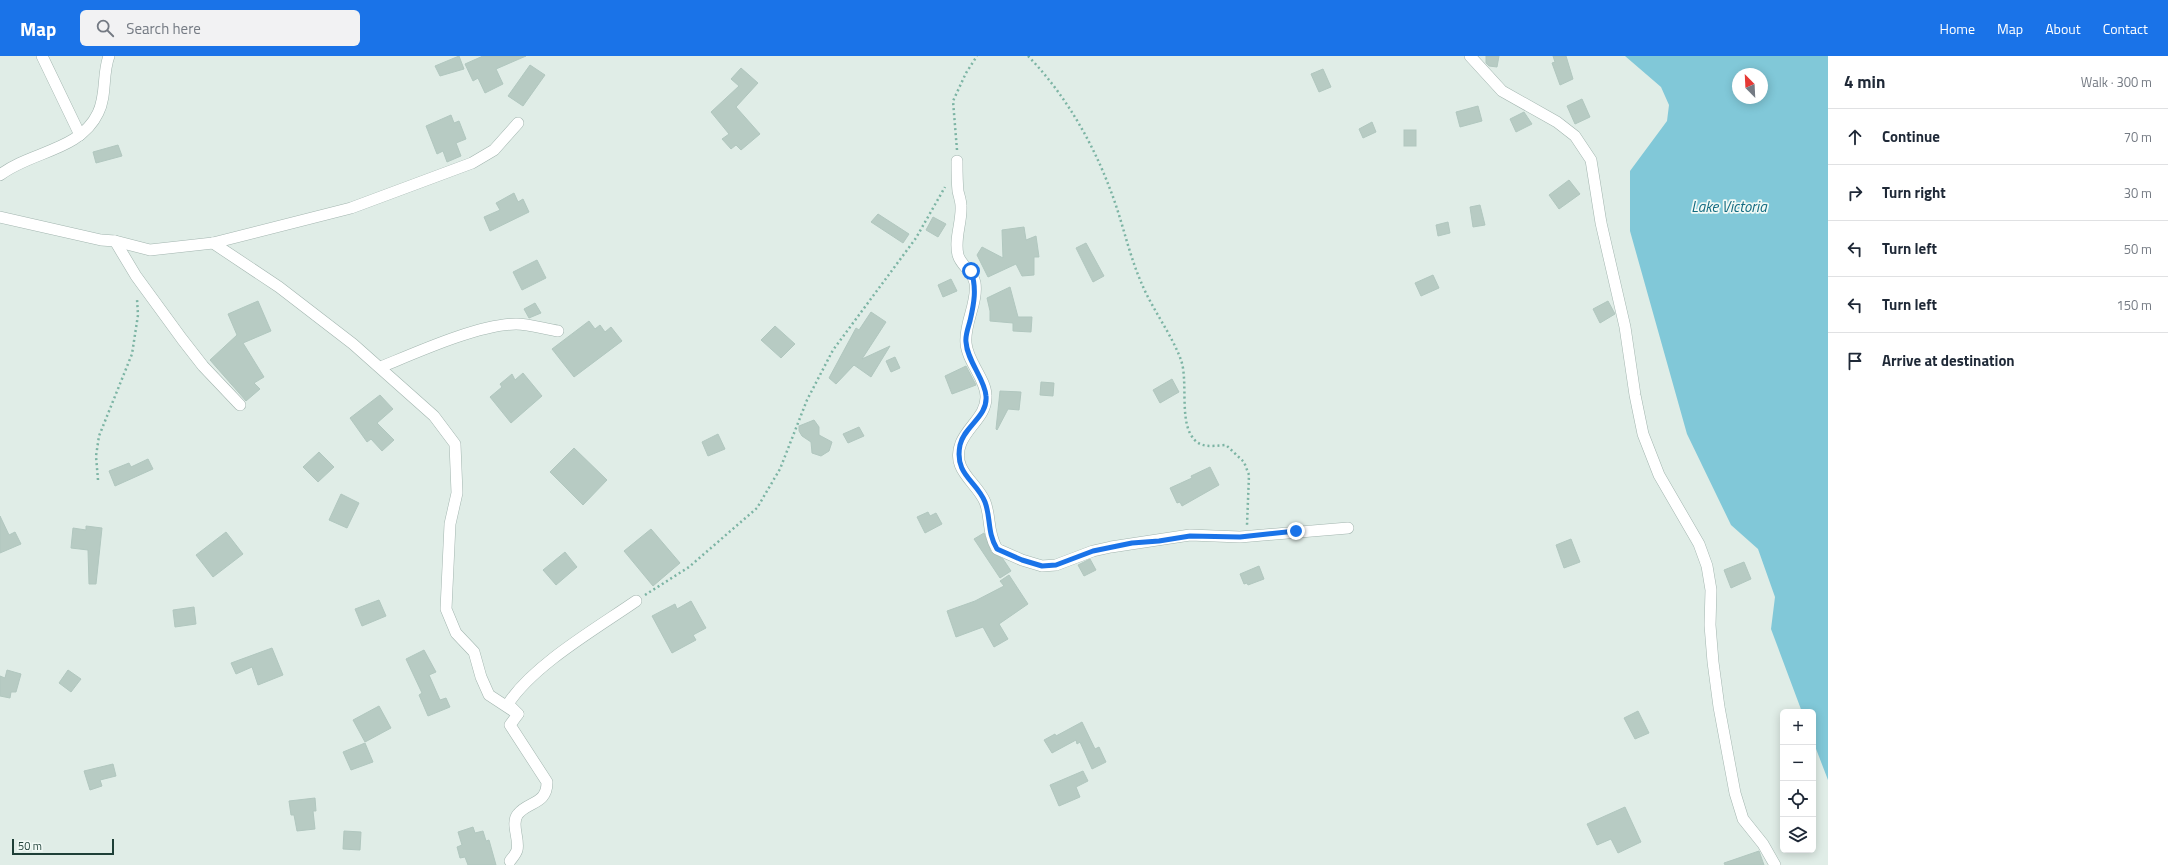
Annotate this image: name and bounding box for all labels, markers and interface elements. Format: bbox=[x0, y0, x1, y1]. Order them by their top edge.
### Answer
search box bbox=[80, 10, 360, 46]
text: Map bbox=[20, 14, 56, 43]
icon: search bbox=[94, 17, 116, 39]
text: Search here bbox=[126, 17, 201, 40]
text: Home bbox=[1940, 18, 1975, 39]
text: Map bbox=[1997, 18, 2023, 39]
text: About bbox=[2045, 18, 2081, 39]
text: Contact bbox=[2103, 18, 2148, 39]
north arrow bbox=[1732, 68, 1768, 104]
text: 4 min bbox=[1844, 69, 1885, 95]
text: Walk · 300 m bbox=[2081, 72, 2152, 92]
text: Continue bbox=[1882, 125, 1940, 148]
icon: ahead bbox=[1844, 126, 1866, 148]
text: 70 m bbox=[2124, 127, 2152, 147]
text: Turn right bbox=[1882, 181, 1946, 204]
icon: right bbox=[1844, 182, 1866, 204]
text: 30 m bbox=[2124, 183, 2152, 203]
water label: Lake Victoria bbox=[1691, 195, 1768, 218]
text: Turn left bbox=[1882, 237, 1937, 260]
icon: left bbox=[1844, 238, 1866, 260]
text: 50 m bbox=[2124, 239, 2152, 259]
route start bbox=[962, 262, 980, 280]
text: Turn left bbox=[1882, 293, 1937, 316]
icon: left bbox=[1844, 294, 1866, 316]
text: 150 m bbox=[2116, 295, 2152, 315]
text: Arrive at destination bbox=[1882, 349, 2015, 372]
icon: arrive bbox=[1844, 350, 1866, 372]
route end bbox=[1287, 522, 1305, 540]
map controls bbox=[1780, 709, 1816, 853]
button: + bbox=[1780, 709, 1816, 745]
button: − bbox=[1780, 745, 1816, 781]
button: locate bbox=[1780, 781, 1816, 817]
button: layers bbox=[1780, 817, 1816, 853]
scale bar bbox=[12, 837, 114, 856]
text: 50 m bbox=[18, 838, 42, 854]

